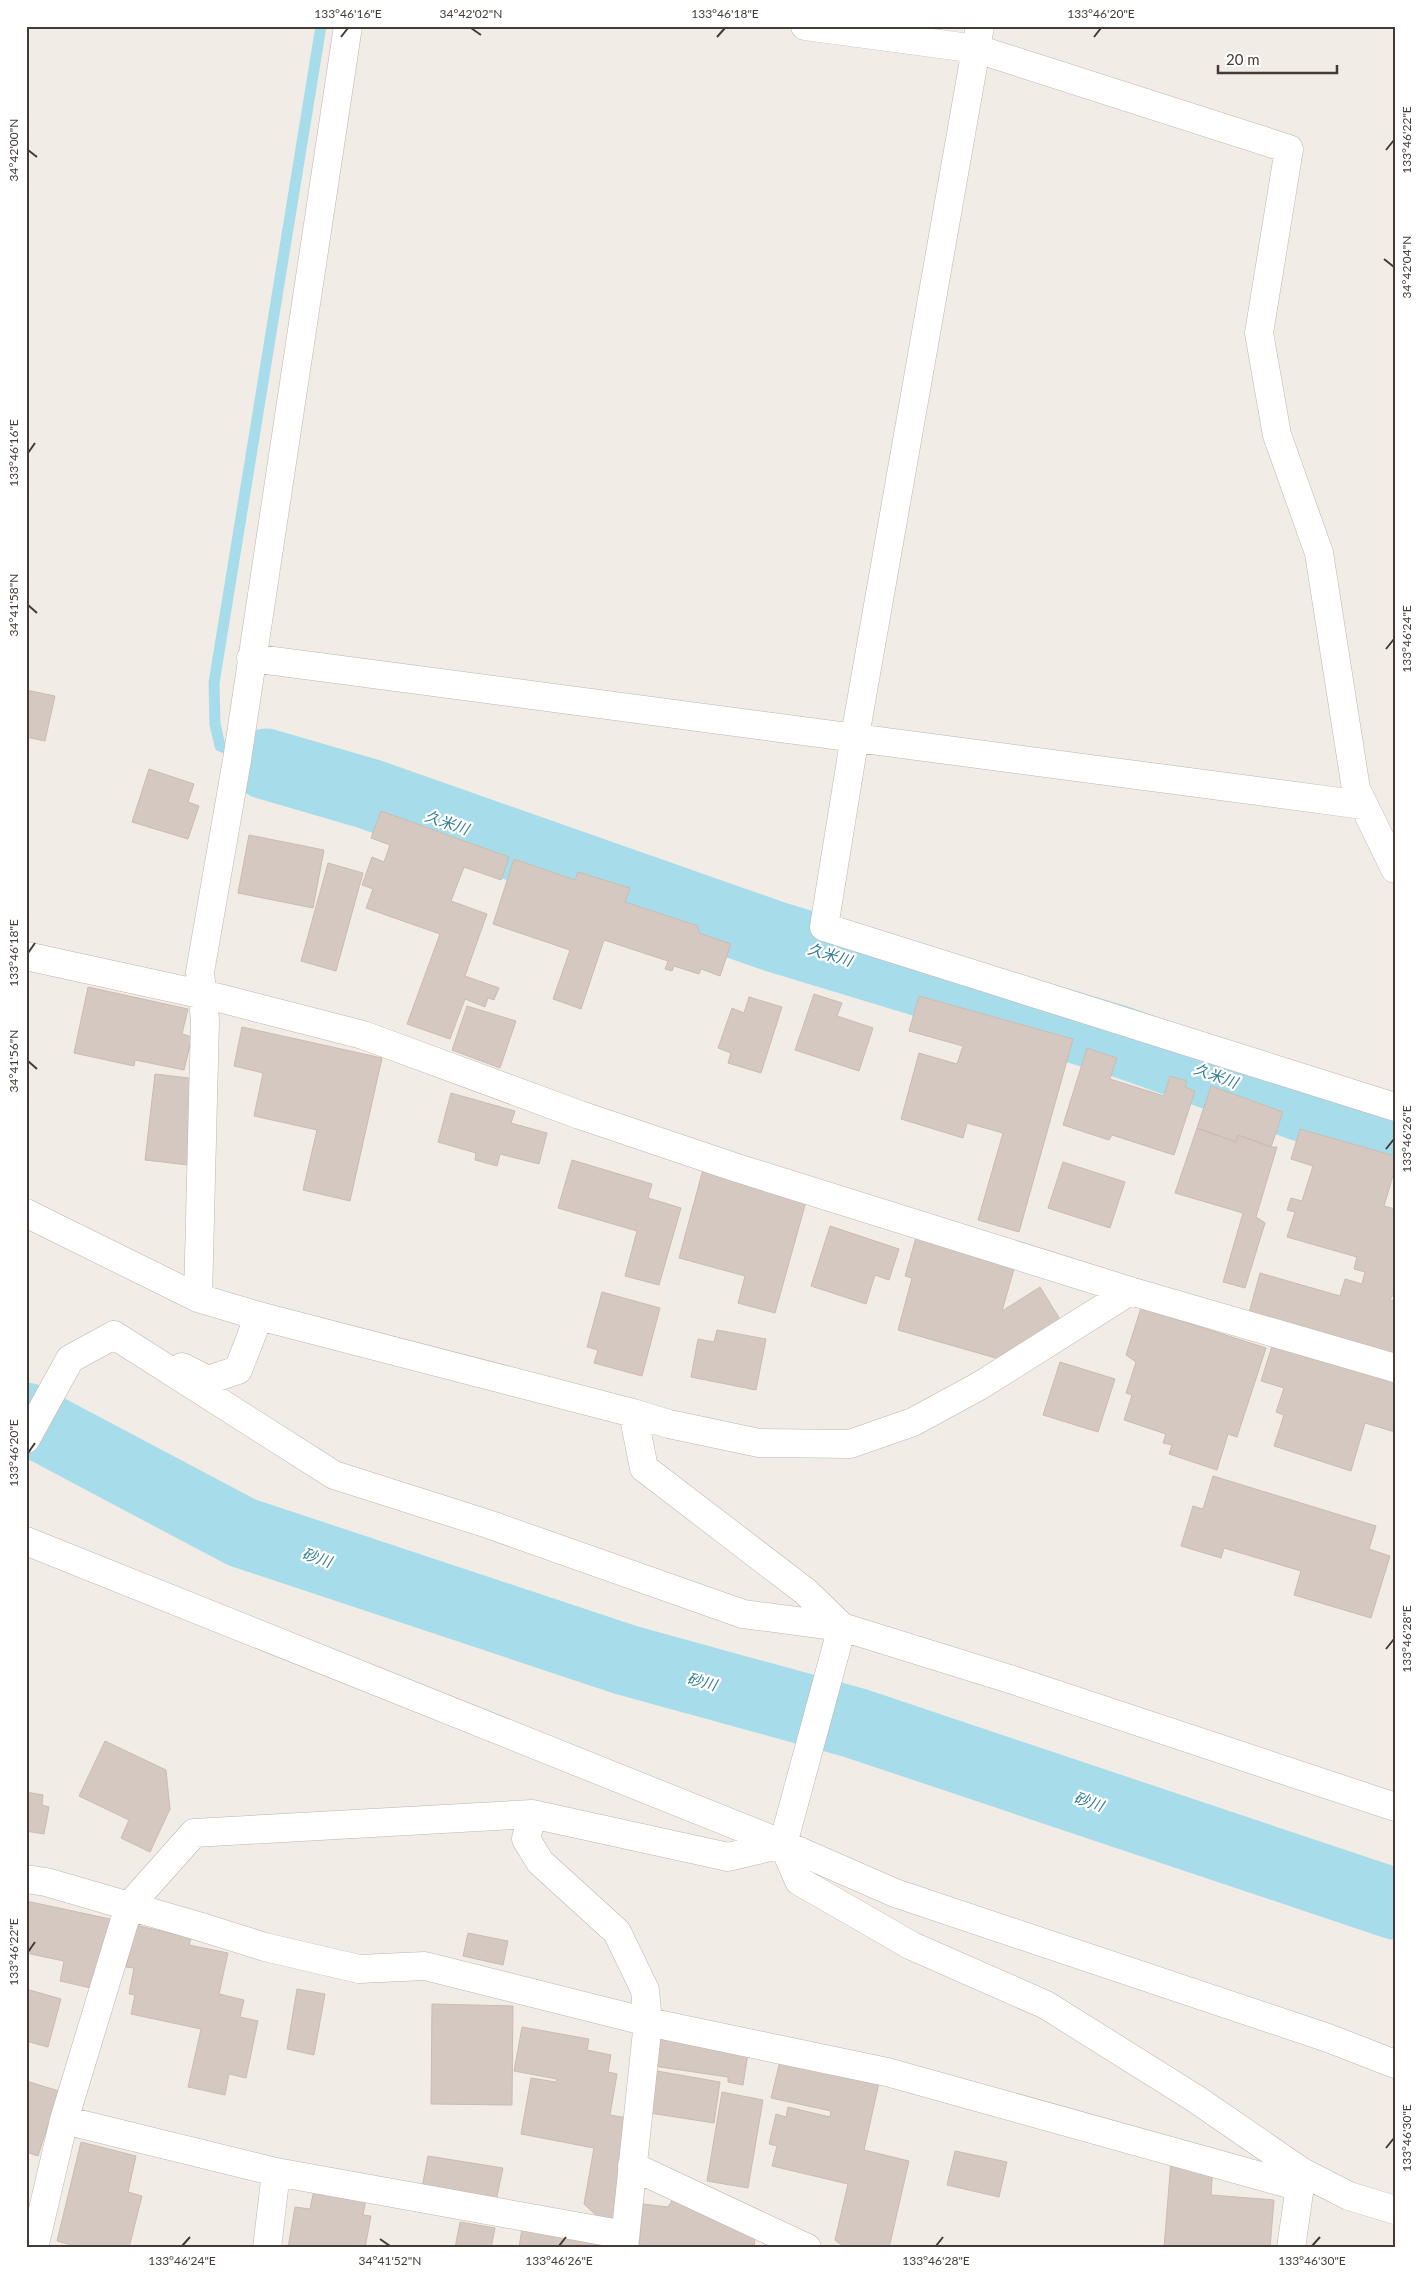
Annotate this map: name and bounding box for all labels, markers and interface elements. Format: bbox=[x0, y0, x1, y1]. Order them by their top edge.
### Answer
text: 133°46'16"E bbox=[314, 6, 382, 21]
text: 34°42'02"N bbox=[440, 6, 502, 21]
text: 133°46'18"E bbox=[691, 6, 759, 21]
text: 133°46'20"E bbox=[1067, 6, 1135, 21]
scale bar bbox=[1218, 42, 1337, 74]
text: 20 m bbox=[1226, 50, 1260, 68]
text: 133°46'22"E bbox=[1399, 106, 1414, 174]
text: 34°42'00"N bbox=[6, 119, 21, 181]
text: 34°42'04"N bbox=[1399, 236, 1414, 298]
text: 133°46'16"E bbox=[6, 419, 21, 487]
text: 34°41'58"N bbox=[6, 574, 21, 636]
text: 133°46'24"E bbox=[1399, 605, 1414, 673]
water label: 久米川 bbox=[423, 806, 473, 838]
text: 133°46'18"E bbox=[6, 919, 21, 987]
water label: 久米川 bbox=[806, 939, 856, 970]
text: 34°41'56"N bbox=[6, 1030, 21, 1092]
water label: 久米川 bbox=[1192, 1059, 1242, 1092]
text: 133°46'26"E bbox=[1399, 1105, 1414, 1173]
text: 133°46'20"E bbox=[6, 1419, 21, 1487]
water label: 砂川 bbox=[300, 1544, 336, 1571]
text: 133°46'28"E bbox=[1399, 1605, 1414, 1673]
water label: 砂川 bbox=[685, 1668, 721, 1694]
water label: 砂川 bbox=[1072, 1788, 1108, 1815]
text: 133°46'22"E bbox=[6, 1918, 21, 1986]
text: 133°46'30"E bbox=[1399, 2104, 1414, 2172]
text: 133°46'24"E bbox=[148, 2253, 216, 2268]
text: 34°41'52"N bbox=[359, 2253, 421, 2268]
text: 133°46'26"E bbox=[525, 2253, 593, 2268]
text: 133°46'28"E bbox=[902, 2253, 970, 2268]
text: 133°46'30"E bbox=[1278, 2253, 1346, 2268]

